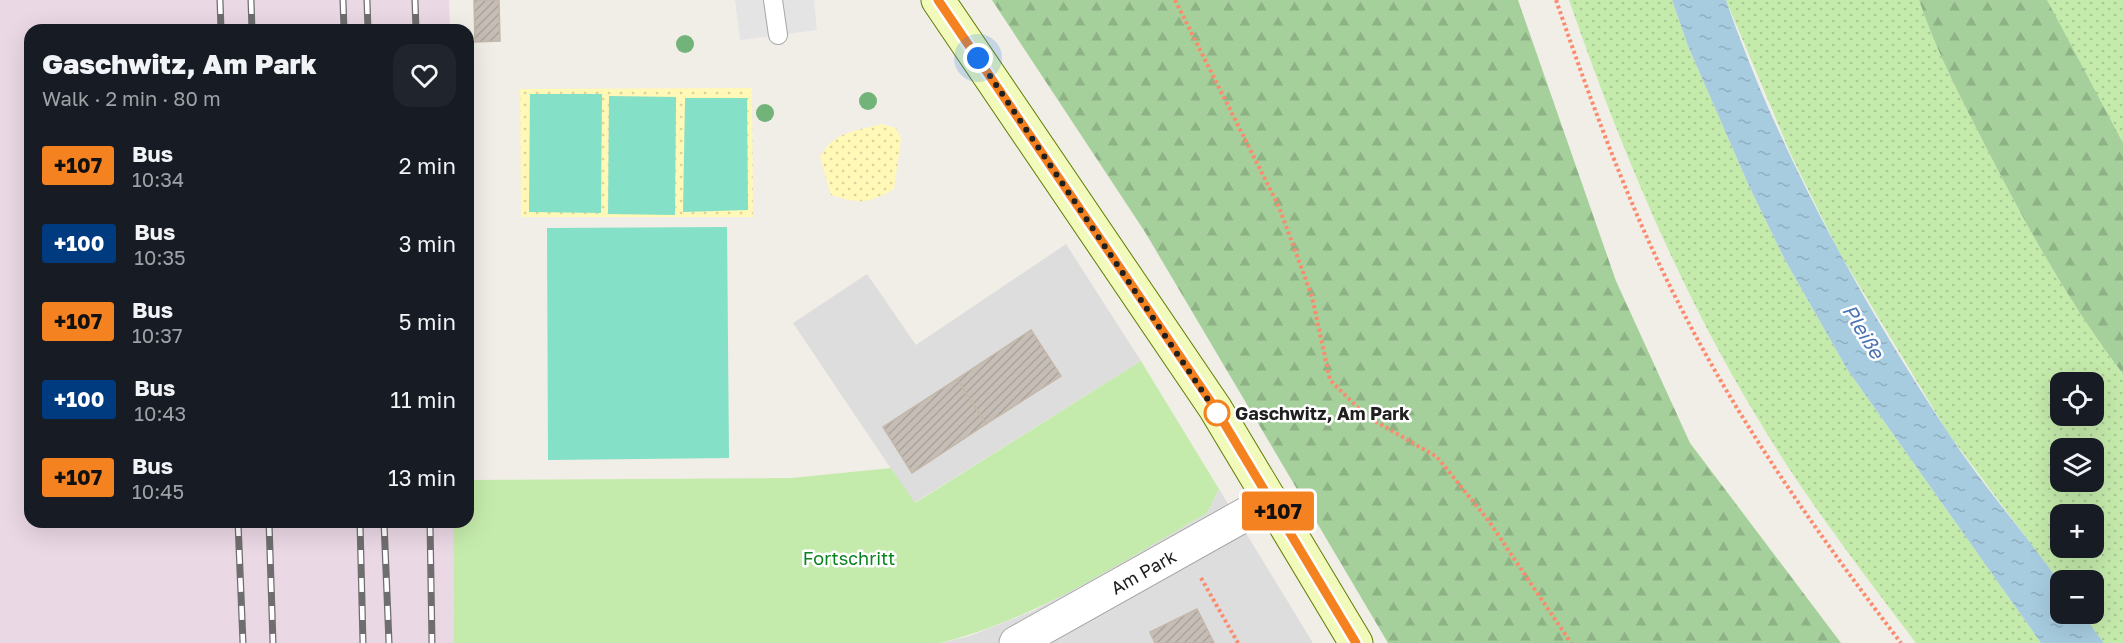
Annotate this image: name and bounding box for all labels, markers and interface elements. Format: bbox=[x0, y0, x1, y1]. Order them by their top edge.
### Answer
your location bbox=[963, 43, 993, 73]
button: heart bbox=[393, 44, 456, 107]
text: Gaschwitz, Am Park bbox=[42, 47, 317, 80]
text: Walk · 2 min · 80 m bbox=[42, 86, 221, 110]
text: Bus bbox=[132, 140, 173, 167]
text: +107 bbox=[54, 152, 102, 178]
text: 2 min bbox=[399, 152, 456, 179]
text: 10:34 bbox=[132, 167, 184, 191]
text: Bus bbox=[134, 218, 175, 245]
text: +100 bbox=[54, 230, 104, 256]
text: 3 min bbox=[399, 230, 456, 257]
text: 10:35 bbox=[134, 245, 186, 269]
text: Bus bbox=[132, 296, 173, 323]
water label: Pleiße bbox=[1838, 299, 1891, 364]
text: +107 bbox=[54, 308, 102, 334]
text: 5 min bbox=[399, 308, 456, 335]
text: 10:37 bbox=[132, 323, 183, 347]
map controls bbox=[2050, 372, 2104, 624]
button: locate bbox=[2050, 372, 2104, 426]
text: Bus bbox=[134, 374, 175, 401]
text: +100 bbox=[54, 386, 104, 412]
text: 11 min bbox=[390, 386, 456, 413]
marker: Gaschwitz, Am Park bbox=[1204, 400, 1230, 426]
text: 10:43 bbox=[134, 401, 186, 425]
place label: Gaschwitz, Am Park bbox=[1235, 402, 1410, 424]
button: layers bbox=[2050, 438, 2104, 492]
text: Bus bbox=[132, 452, 173, 479]
text: +107 bbox=[54, 464, 102, 490]
text: 13 min bbox=[388, 464, 456, 491]
text: 10:45 bbox=[132, 479, 184, 503]
line badge: +107 bbox=[1236, 492, 1320, 530]
text: +107 bbox=[1254, 498, 1302, 524]
button: + bbox=[2050, 504, 2104, 558]
street label: Am Park bbox=[1107, 545, 1180, 599]
park label: Fortschritt bbox=[803, 547, 895, 569]
button: − bbox=[2050, 570, 2104, 624]

